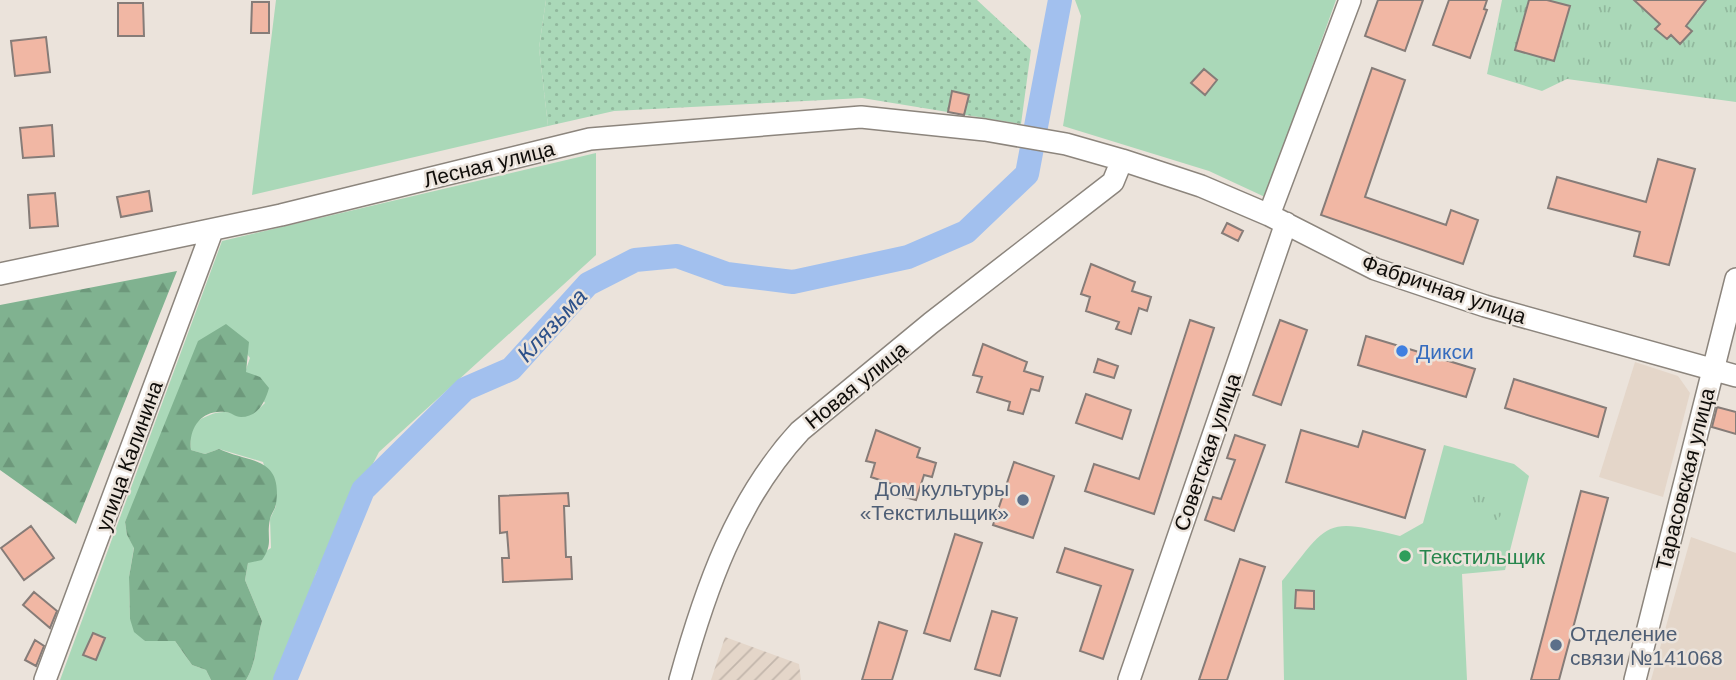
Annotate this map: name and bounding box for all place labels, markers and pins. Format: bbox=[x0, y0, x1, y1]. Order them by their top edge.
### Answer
place label: Дикси bbox=[1416, 340, 1474, 363]
marker: Дикси bbox=[1394, 343, 1410, 359]
place label: Дом культуры «Текстильщик» bbox=[860, 477, 1009, 524]
marker: Дом культуры «Текстильщик» bbox=[1015, 492, 1031, 508]
place label: Текстильщик bbox=[1419, 545, 1546, 568]
marker: Текстильщик bbox=[1397, 548, 1413, 564]
place label: Отделение связи №141068 bbox=[1570, 622, 1723, 669]
marker: Отделение связи №141068 bbox=[1548, 637, 1564, 653]

